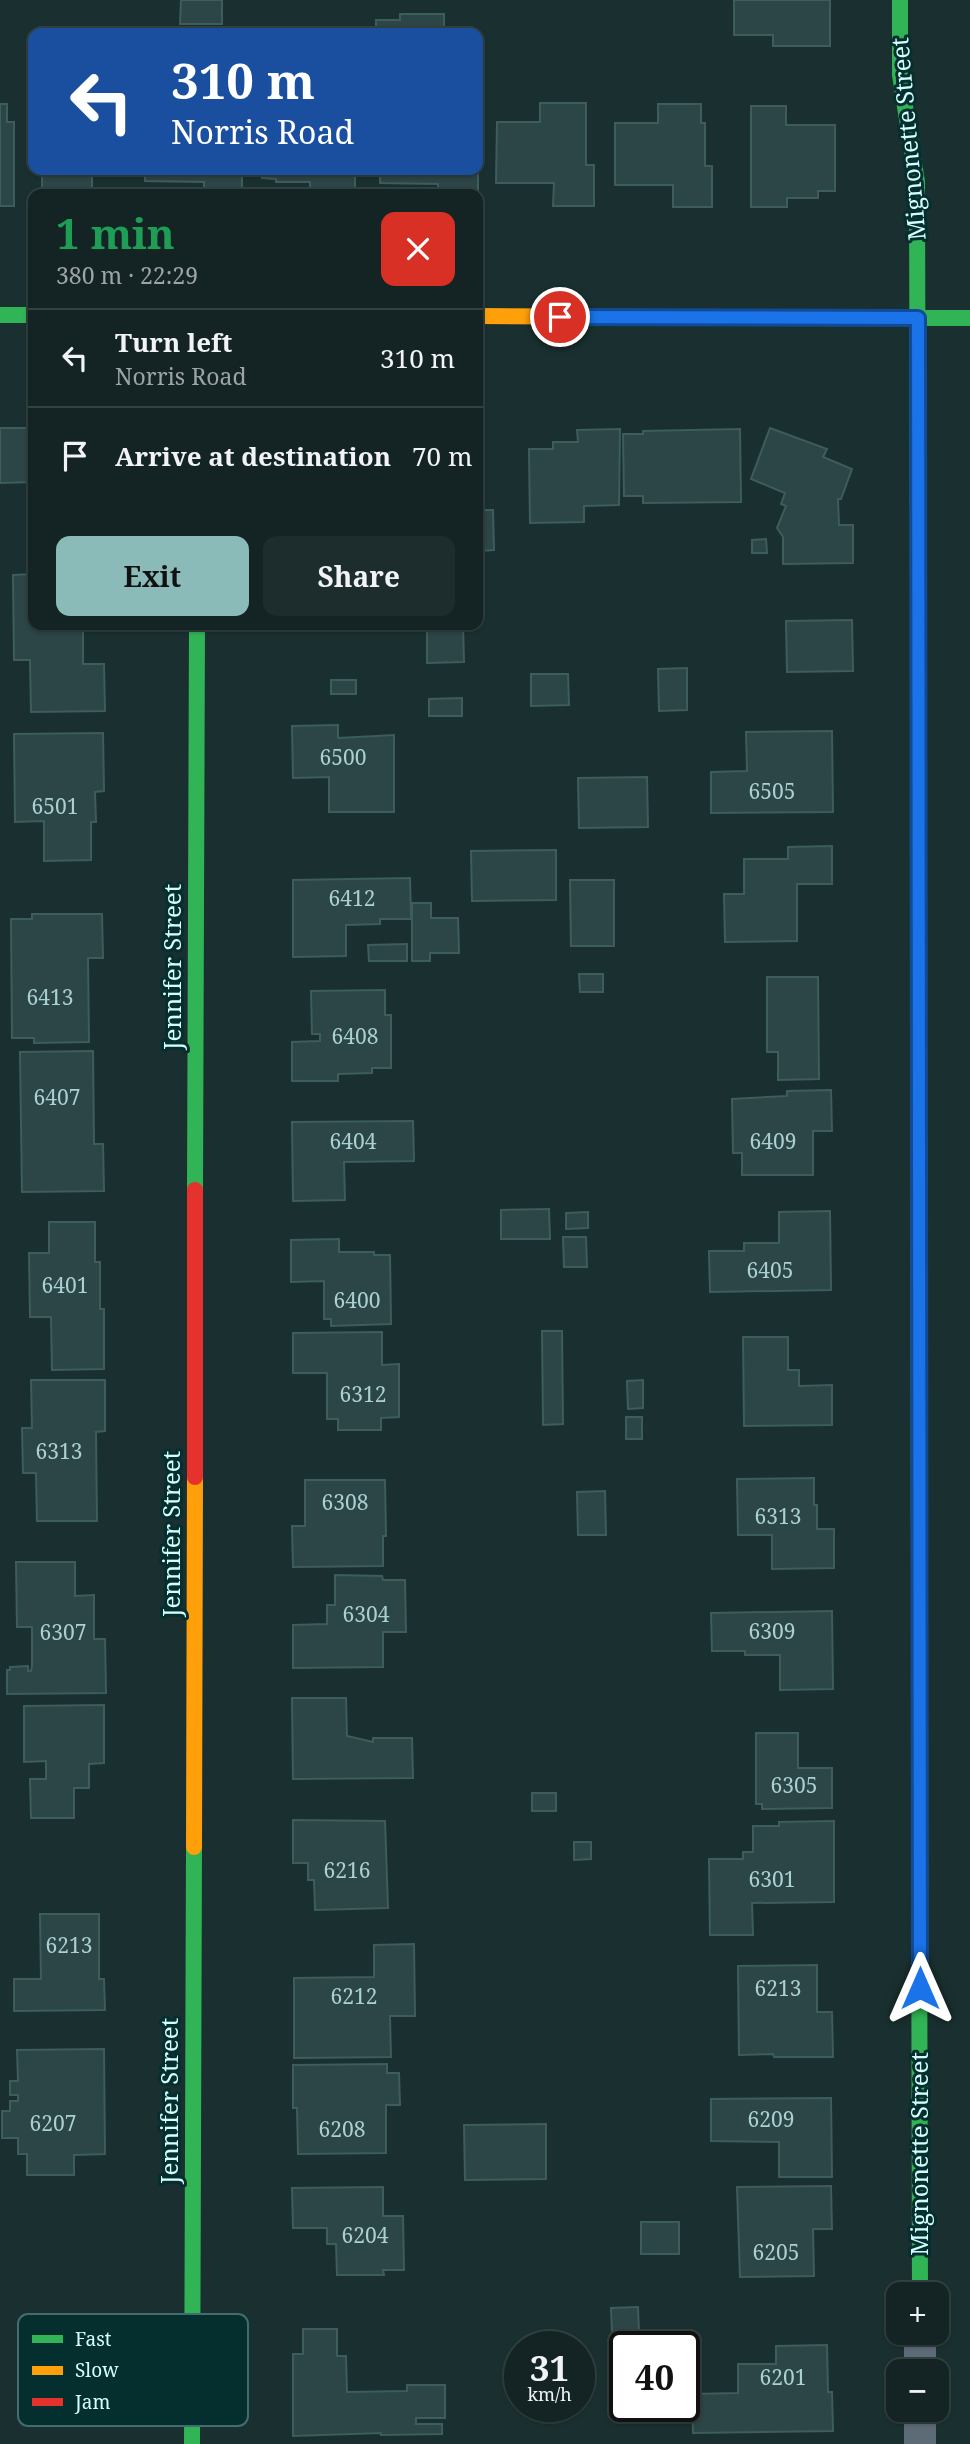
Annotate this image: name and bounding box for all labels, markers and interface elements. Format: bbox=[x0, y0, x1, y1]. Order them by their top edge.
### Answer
street label: Mignonette Street bbox=[882, 36, 933, 242]
text: 310 m bbox=[171, 47, 315, 113]
icon: left bbox=[56, 56, 147, 147]
text: Norris Road bbox=[171, 110, 354, 153]
text: 1 min bbox=[56, 204, 175, 261]
button: close bbox=[381, 212, 455, 286]
text: 380 m · 22:29 bbox=[56, 259, 198, 291]
pin bbox=[530, 287, 590, 347]
icon: arrive bbox=[541, 298, 579, 336]
text: Turn left bbox=[115, 324, 232, 360]
icon: left bbox=[56, 339, 94, 377]
text: 310 m bbox=[380, 340, 455, 376]
text: Norris Road bbox=[115, 360, 247, 392]
icon: arrive bbox=[56, 437, 94, 475]
text: Arrive at destination bbox=[115, 438, 391, 474]
text: 70 m bbox=[412, 438, 472, 474]
button: Exit bbox=[56, 536, 249, 616]
button: Share bbox=[263, 536, 455, 616]
house number: 6500 bbox=[320, 743, 366, 771]
house number: 6505 bbox=[749, 777, 795, 805]
house number: 6501 bbox=[32, 792, 78, 820]
street label: Jennifer Street bbox=[155, 884, 188, 1051]
house number: 6412 bbox=[329, 884, 375, 912]
house number: 6413 bbox=[27, 983, 73, 1011]
house number: 6408 bbox=[332, 1022, 378, 1050]
house number: 6407 bbox=[34, 1083, 80, 1111]
house number: 6404 bbox=[330, 1127, 377, 1155]
house number: 6409 bbox=[750, 1127, 796, 1155]
house number: 6405 bbox=[747, 1256, 793, 1284]
house number: 6401 bbox=[42, 1271, 88, 1299]
house number: 6400 bbox=[334, 1286, 380, 1314]
house number: 6312 bbox=[340, 1380, 386, 1408]
house number: 6313 bbox=[36, 1437, 82, 1465]
street label: Jennifer Street bbox=[154, 1451, 187, 1618]
house number: 6308 bbox=[322, 1488, 368, 1516]
house number: 6313 bbox=[755, 1502, 801, 1530]
house number: 6304 bbox=[343, 1600, 390, 1628]
house number: 6309 bbox=[749, 1617, 795, 1645]
house number: 6307 bbox=[40, 1618, 86, 1646]
house number: 6305 bbox=[771, 1771, 817, 1799]
house number: 6216 bbox=[324, 1856, 370, 1884]
house number: 6301 bbox=[749, 1865, 795, 1893]
house number: 6213 bbox=[46, 1931, 92, 1959]
position arrow bbox=[883, 1951, 957, 2025]
house number: 6213 bbox=[755, 1974, 801, 2002]
house number: 6212 bbox=[331, 1982, 377, 2010]
street label: Jennifer Street bbox=[152, 2018, 185, 2185]
street label: Mignonette Street bbox=[902, 2052, 935, 2256]
house number: 6209 bbox=[748, 2105, 794, 2133]
house number: 6207 bbox=[30, 2109, 76, 2137]
house number: 6208 bbox=[319, 2115, 365, 2143]
house number: 6204 bbox=[342, 2221, 389, 2249]
house number: 6205 bbox=[753, 2238, 799, 2266]
map controls bbox=[886, 2282, 949, 2422]
button: + bbox=[886, 2282, 949, 2345]
legend bbox=[18, 2314, 248, 2426]
text: Fast bbox=[75, 2326, 112, 2352]
speed limit sign: 40 bbox=[609, 2331, 700, 2422]
text: 31 bbox=[530, 2344, 569, 2391]
text: Slow bbox=[75, 2357, 119, 2383]
button: − bbox=[886, 2359, 949, 2422]
house number: 6201 bbox=[760, 2363, 806, 2391]
text: km/h bbox=[527, 2382, 572, 2406]
text: Jam bbox=[74, 2389, 110, 2415]

